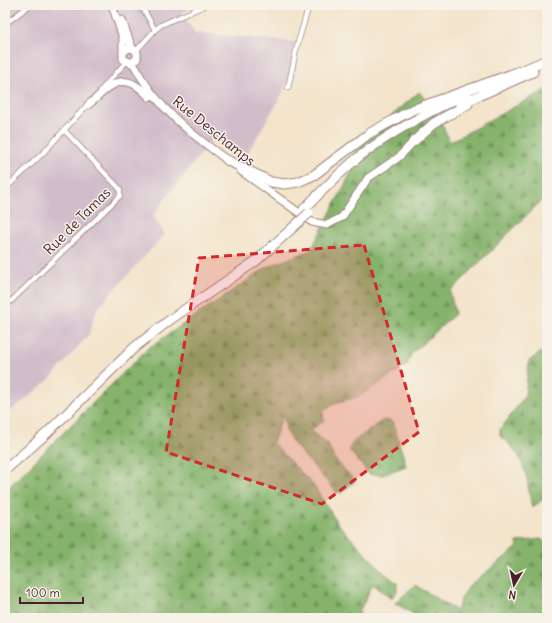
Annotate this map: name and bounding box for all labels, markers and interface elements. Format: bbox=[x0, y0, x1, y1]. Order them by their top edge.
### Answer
street label: Rue Deschamps bbox=[169, 92, 259, 170]
street label: Rue de Tamas bbox=[40, 184, 114, 258]
north arrow bbox=[494, 565, 534, 605]
scale bar bbox=[20, 579, 83, 605]
text: 100 m bbox=[26, 585, 60, 600]
text: N bbox=[508, 587, 517, 602]

